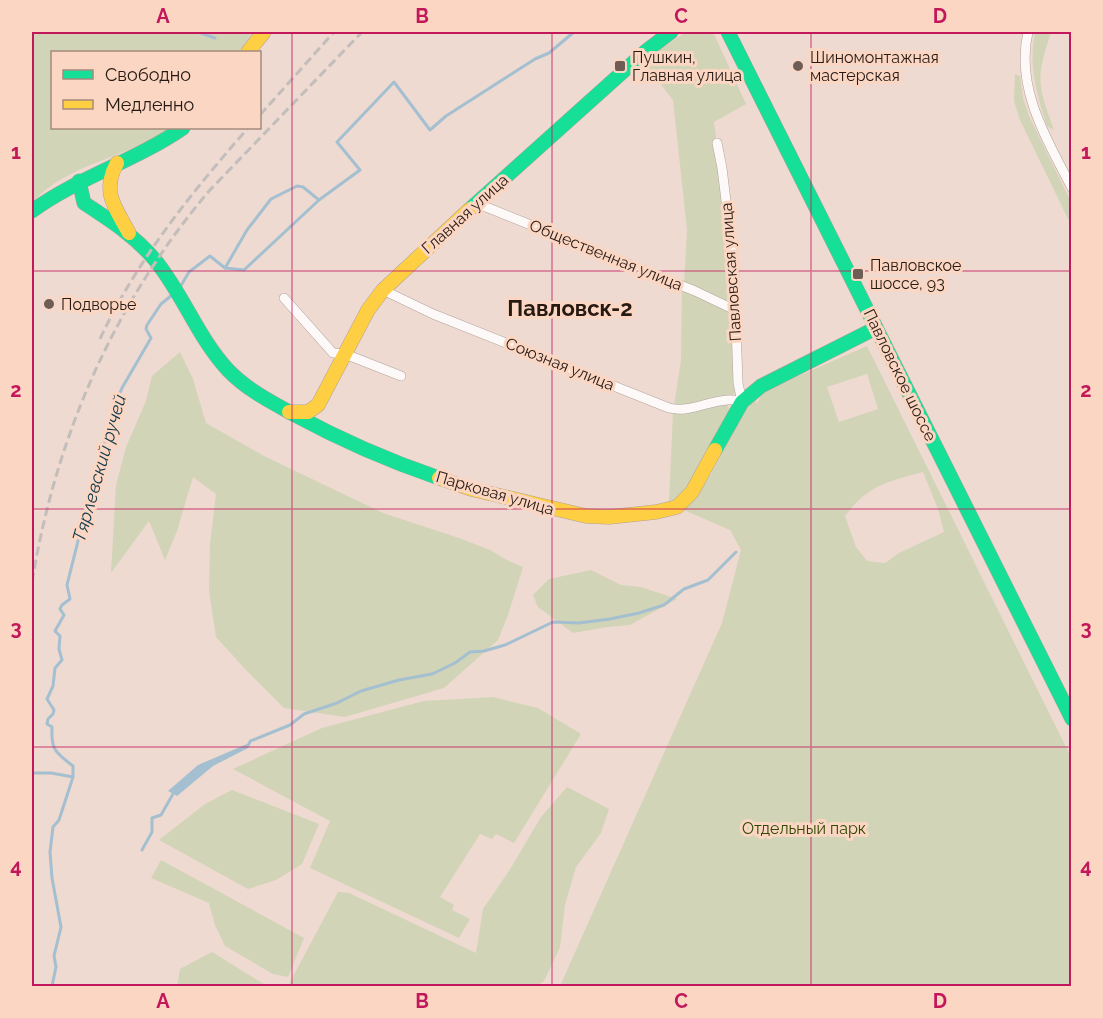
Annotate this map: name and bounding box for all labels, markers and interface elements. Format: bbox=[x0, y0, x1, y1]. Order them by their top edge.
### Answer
text: A bbox=[156, 4, 170, 28]
text: B bbox=[415, 4, 429, 28]
text: C bbox=[674, 4, 688, 28]
text: D bbox=[933, 4, 947, 28]
place label: Пушкин, Главная улица bbox=[632, 48, 742, 85]
place label: Шиномонтажная мастерская bbox=[810, 48, 939, 85]
legend bbox=[51, 51, 261, 129]
marker: Пушкин, Главная улица bbox=[613, 59, 627, 73]
marker: Шиномонтажная мастерская bbox=[791, 59, 805, 73]
text: Свободно bbox=[105, 64, 191, 85]
text: Медленно bbox=[105, 94, 194, 115]
text: 1 bbox=[11, 140, 21, 164]
text: 1 bbox=[1081, 140, 1091, 164]
street label: Главная улица bbox=[418, 170, 512, 258]
street label: Павловская улица bbox=[717, 202, 745, 342]
street label: Общественная улица bbox=[527, 216, 685, 294]
place label: Павловское шоссе, 93 bbox=[870, 256, 961, 293]
marker: Павловское шоссе, 93 bbox=[851, 267, 865, 281]
place label: Подворье bbox=[61, 295, 136, 314]
district label: Павловск-2 bbox=[507, 295, 633, 321]
marker: Подворье bbox=[42, 297, 56, 311]
street label: Павловское шоссе bbox=[860, 306, 940, 444]
street label: Союзная улица bbox=[503, 334, 617, 394]
text: 2 bbox=[10, 378, 22, 402]
text: 2 bbox=[1080, 378, 1092, 402]
water label: Тярлевский ручей bbox=[68, 392, 130, 544]
street label: Парковая улица bbox=[434, 467, 556, 519]
text: 3 bbox=[10, 616, 22, 640]
text: 3 bbox=[1080, 616, 1092, 640]
park label: Отдельный парк bbox=[742, 819, 866, 838]
text: 4 bbox=[10, 854, 22, 878]
text: 4 bbox=[1080, 854, 1092, 878]
text: A bbox=[156, 989, 170, 1013]
text: B bbox=[415, 989, 429, 1013]
text: C bbox=[674, 989, 688, 1013]
text: D bbox=[933, 989, 947, 1013]

